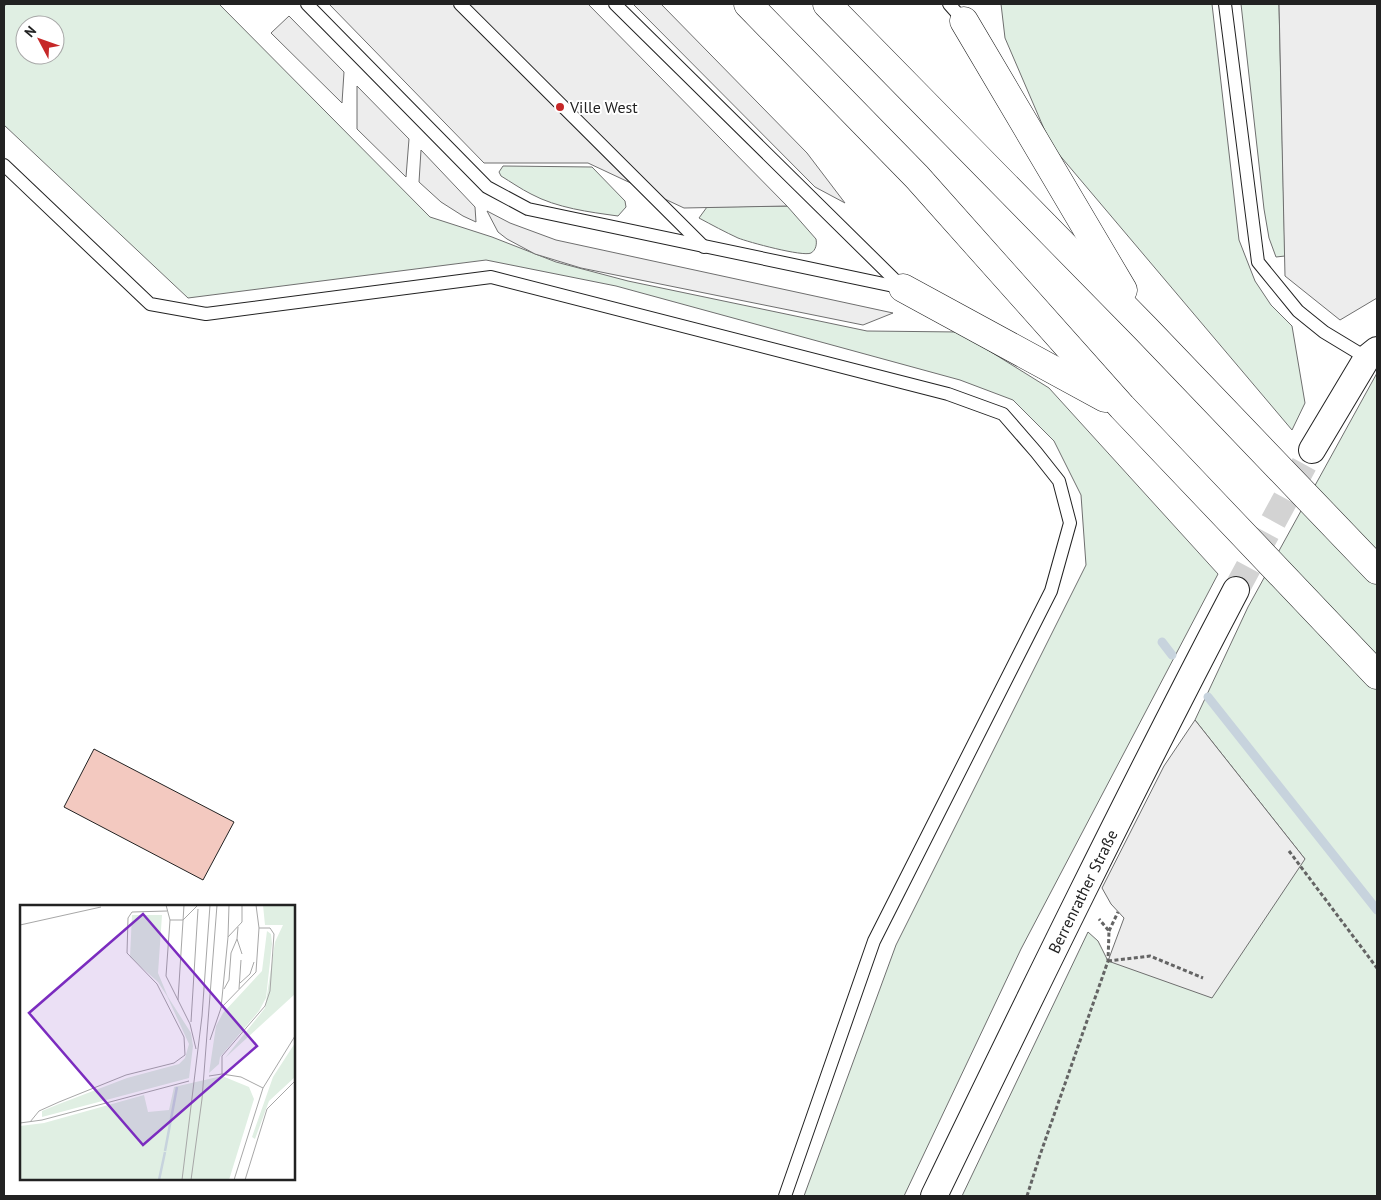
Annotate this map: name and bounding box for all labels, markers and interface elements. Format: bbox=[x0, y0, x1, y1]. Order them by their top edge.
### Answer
north arrow bbox=[15, 15, 65, 65]
text: N bbox=[20, 22, 40, 41]
place label: Ville West bbox=[569, 97, 638, 117]
marker: Ville West bbox=[554, 101, 566, 113]
street label: Berrenrather Straße bbox=[1044, 826, 1122, 957]
inset map bbox=[20, 905, 295, 1180]

